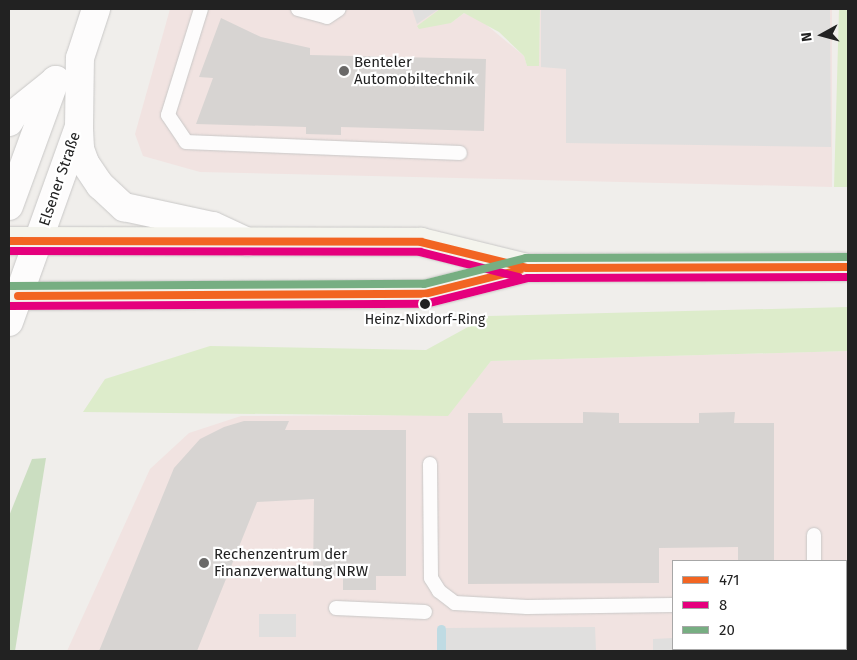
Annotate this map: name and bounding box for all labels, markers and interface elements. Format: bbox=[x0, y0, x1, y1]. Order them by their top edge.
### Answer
north arrow bbox=[797, 10, 847, 60]
text: N bbox=[798, 31, 816, 43]
place label: Benteler Automobiltechnik bbox=[354, 53, 474, 88]
marker: Benteler Automobiltechnik bbox=[338, 65, 350, 77]
street label: Elsener Straße bbox=[35, 130, 85, 228]
marker: Heinz-Nixdorf-Ring bbox=[420, 299, 430, 309]
place label: Heinz-Nixdorf-Ring bbox=[365, 312, 485, 328]
place label: Rechenzentrum der Finanzverwaltung NRW bbox=[214, 545, 368, 580]
marker: Rechenzentrum der Finanzverwaltung NRW bbox=[198, 557, 210, 569]
legend bbox=[672, 560, 847, 650]
text: 471 bbox=[719, 571, 740, 589]
text: 8 bbox=[719, 596, 727, 614]
text: 20 bbox=[719, 621, 735, 639]

